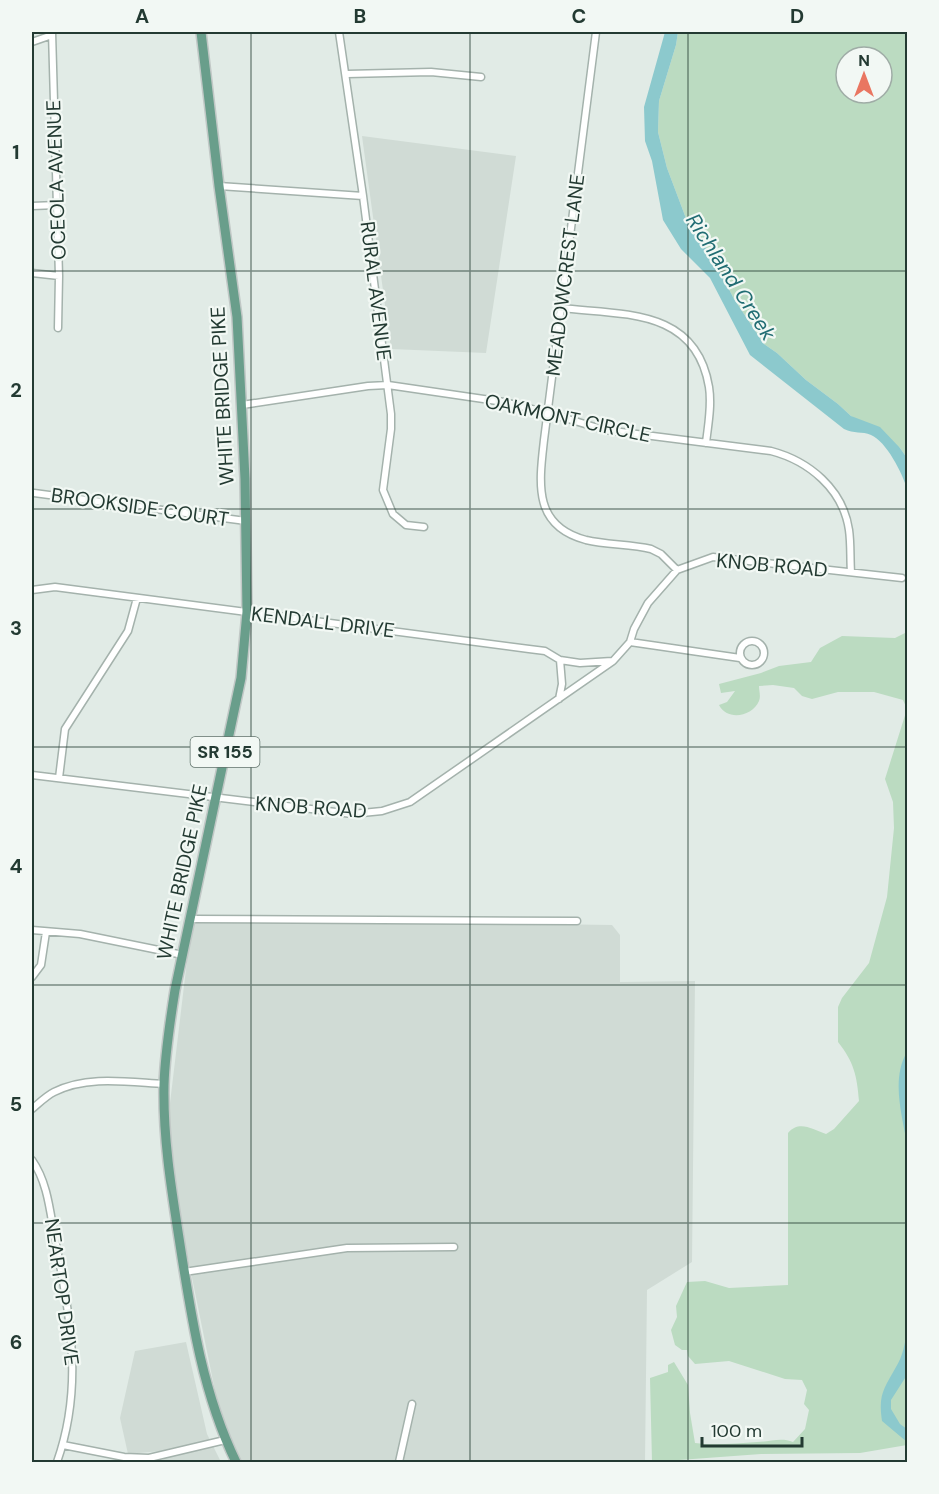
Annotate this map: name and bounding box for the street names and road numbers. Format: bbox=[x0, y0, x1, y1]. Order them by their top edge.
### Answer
street label: OCEOLA AVENUE bbox=[40, 100, 72, 260]
street label: MEADOWCREST LANE bbox=[540, 173, 590, 377]
street label: RURAL AVENUE bbox=[355, 220, 397, 362]
street label: WHITE BRIDGE PIKE bbox=[204, 306, 240, 486]
street label: OAKMONT CIRCLE bbox=[483, 388, 653, 448]
street label: BROOKSIDE COURT bbox=[49, 482, 231, 532]
street label: KNOB ROAD bbox=[715, 547, 829, 583]
street label: KENDALL DRIVE bbox=[250, 600, 396, 644]
road number: SR 155 bbox=[190, 737, 260, 767]
street label: WHITE BRIDGE PIKE bbox=[151, 782, 213, 962]
street label: KNOB ROAD bbox=[254, 790, 368, 824]
street label: NEARTOP DRIVE bbox=[39, 1217, 85, 1367]

